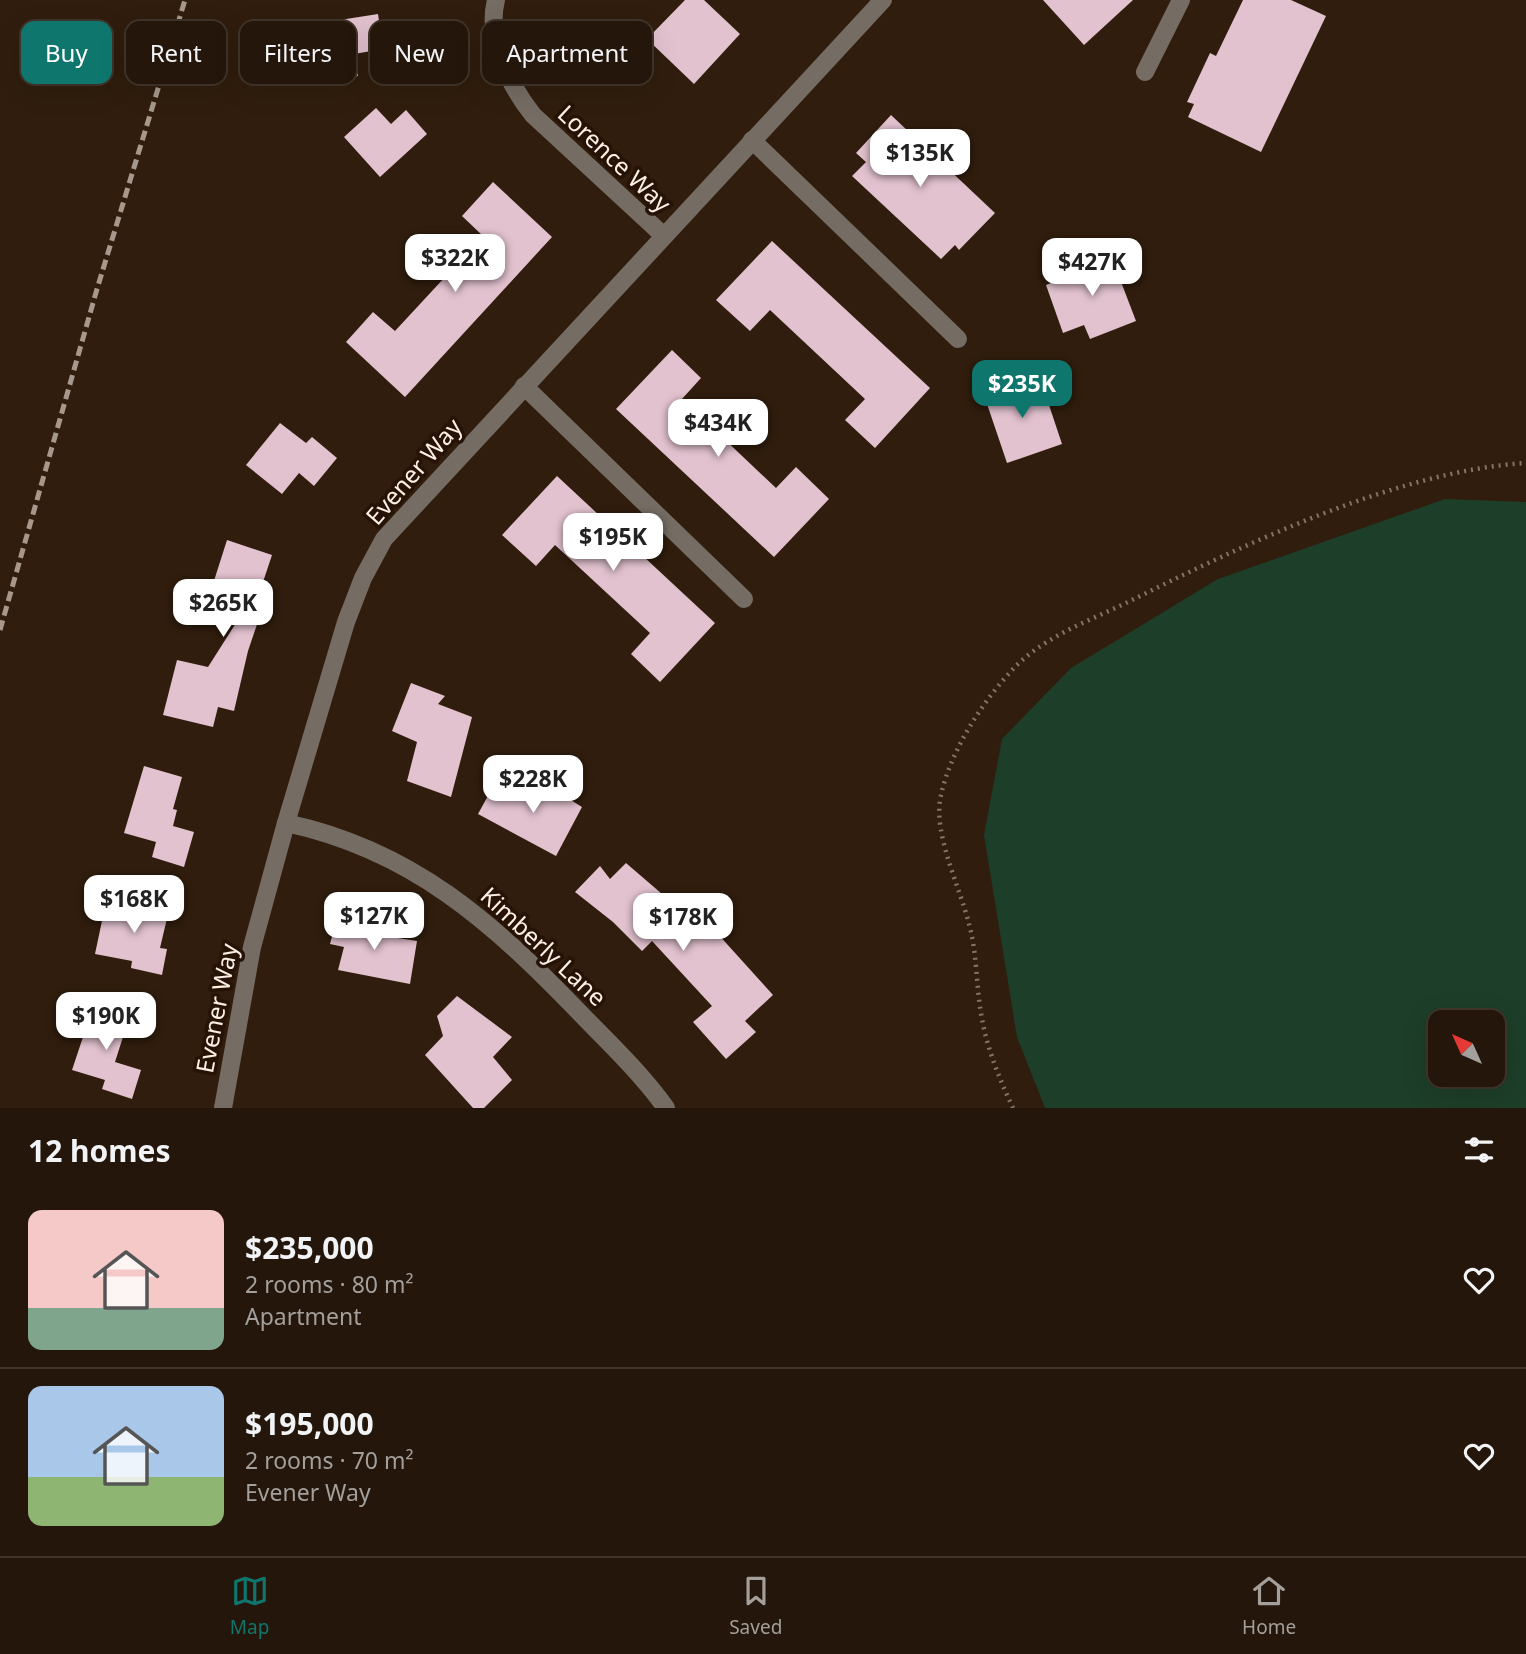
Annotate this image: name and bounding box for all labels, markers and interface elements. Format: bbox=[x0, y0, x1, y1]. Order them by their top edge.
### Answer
chip: Buy bbox=[21, 21, 112, 84]
chip: Rent bbox=[126, 21, 226, 84]
chip: Filters bbox=[240, 21, 356, 84]
chip: New bbox=[370, 21, 468, 84]
chip: Apartment bbox=[482, 21, 652, 84]
street label: Lorence Way bbox=[551, 97, 679, 220]
pin: $135K bbox=[871, 130, 969, 189]
text: $135K bbox=[886, 136, 954, 168]
pin: $322K bbox=[406, 234, 504, 294]
pin: $427K bbox=[1043, 238, 1141, 298]
text: $322K bbox=[421, 241, 489, 273]
text: $427K bbox=[1058, 245, 1126, 277]
pin: $235K bbox=[973, 360, 1071, 420]
text: $235K bbox=[988, 367, 1056, 399]
pin: $434K bbox=[669, 400, 767, 459]
text: $434K bbox=[684, 406, 752, 438]
street label: Evener Way bbox=[358, 410, 469, 531]
pin: $195K bbox=[564, 514, 662, 573]
text: $195K bbox=[579, 520, 647, 552]
pin: $265K bbox=[174, 580, 272, 639]
text: $265K bbox=[189, 586, 257, 618]
pin: $228K bbox=[484, 756, 582, 815]
text: $228K bbox=[499, 762, 567, 794]
pin: $168K bbox=[85, 876, 183, 935]
street label: Kimberly Lane bbox=[474, 879, 614, 1013]
text: $168K bbox=[100, 882, 168, 914]
pin: $127K bbox=[325, 892, 423, 952]
pin: $178K bbox=[634, 894, 732, 953]
text: $127K bbox=[340, 899, 408, 931]
text: $178K bbox=[649, 900, 717, 932]
street label: Evener Way bbox=[187, 940, 245, 1076]
pin: $190K bbox=[57, 992, 155, 1052]
text: $190K bbox=[72, 999, 140, 1031]
north arrow bbox=[1428, 1010, 1505, 1087]
map controls bbox=[1428, 1010, 1505, 1087]
text: 12 homes bbox=[28, 1130, 171, 1171]
icon: filters bbox=[1460, 1131, 1498, 1169]
text: $235,000 bbox=[245, 1227, 374, 1268]
icon: home bbox=[84, 1238, 168, 1322]
icon: heart bbox=[1460, 1261, 1498, 1299]
text: 2 rooms · 80 m² bbox=[245, 1268, 414, 1300]
text: Apartment bbox=[245, 1300, 362, 1332]
text: $195,000 bbox=[245, 1403, 374, 1444]
icon: home bbox=[84, 1414, 168, 1498]
icon: heart bbox=[1460, 1437, 1498, 1475]
text: 2 rooms · 70 m² bbox=[245, 1444, 414, 1476]
text: Evener Way bbox=[245, 1476, 371, 1508]
tab: Map bbox=[230, 1572, 269, 1640]
tab: Saved bbox=[729, 1572, 782, 1640]
tab: Home bbox=[1242, 1572, 1296, 1640]

